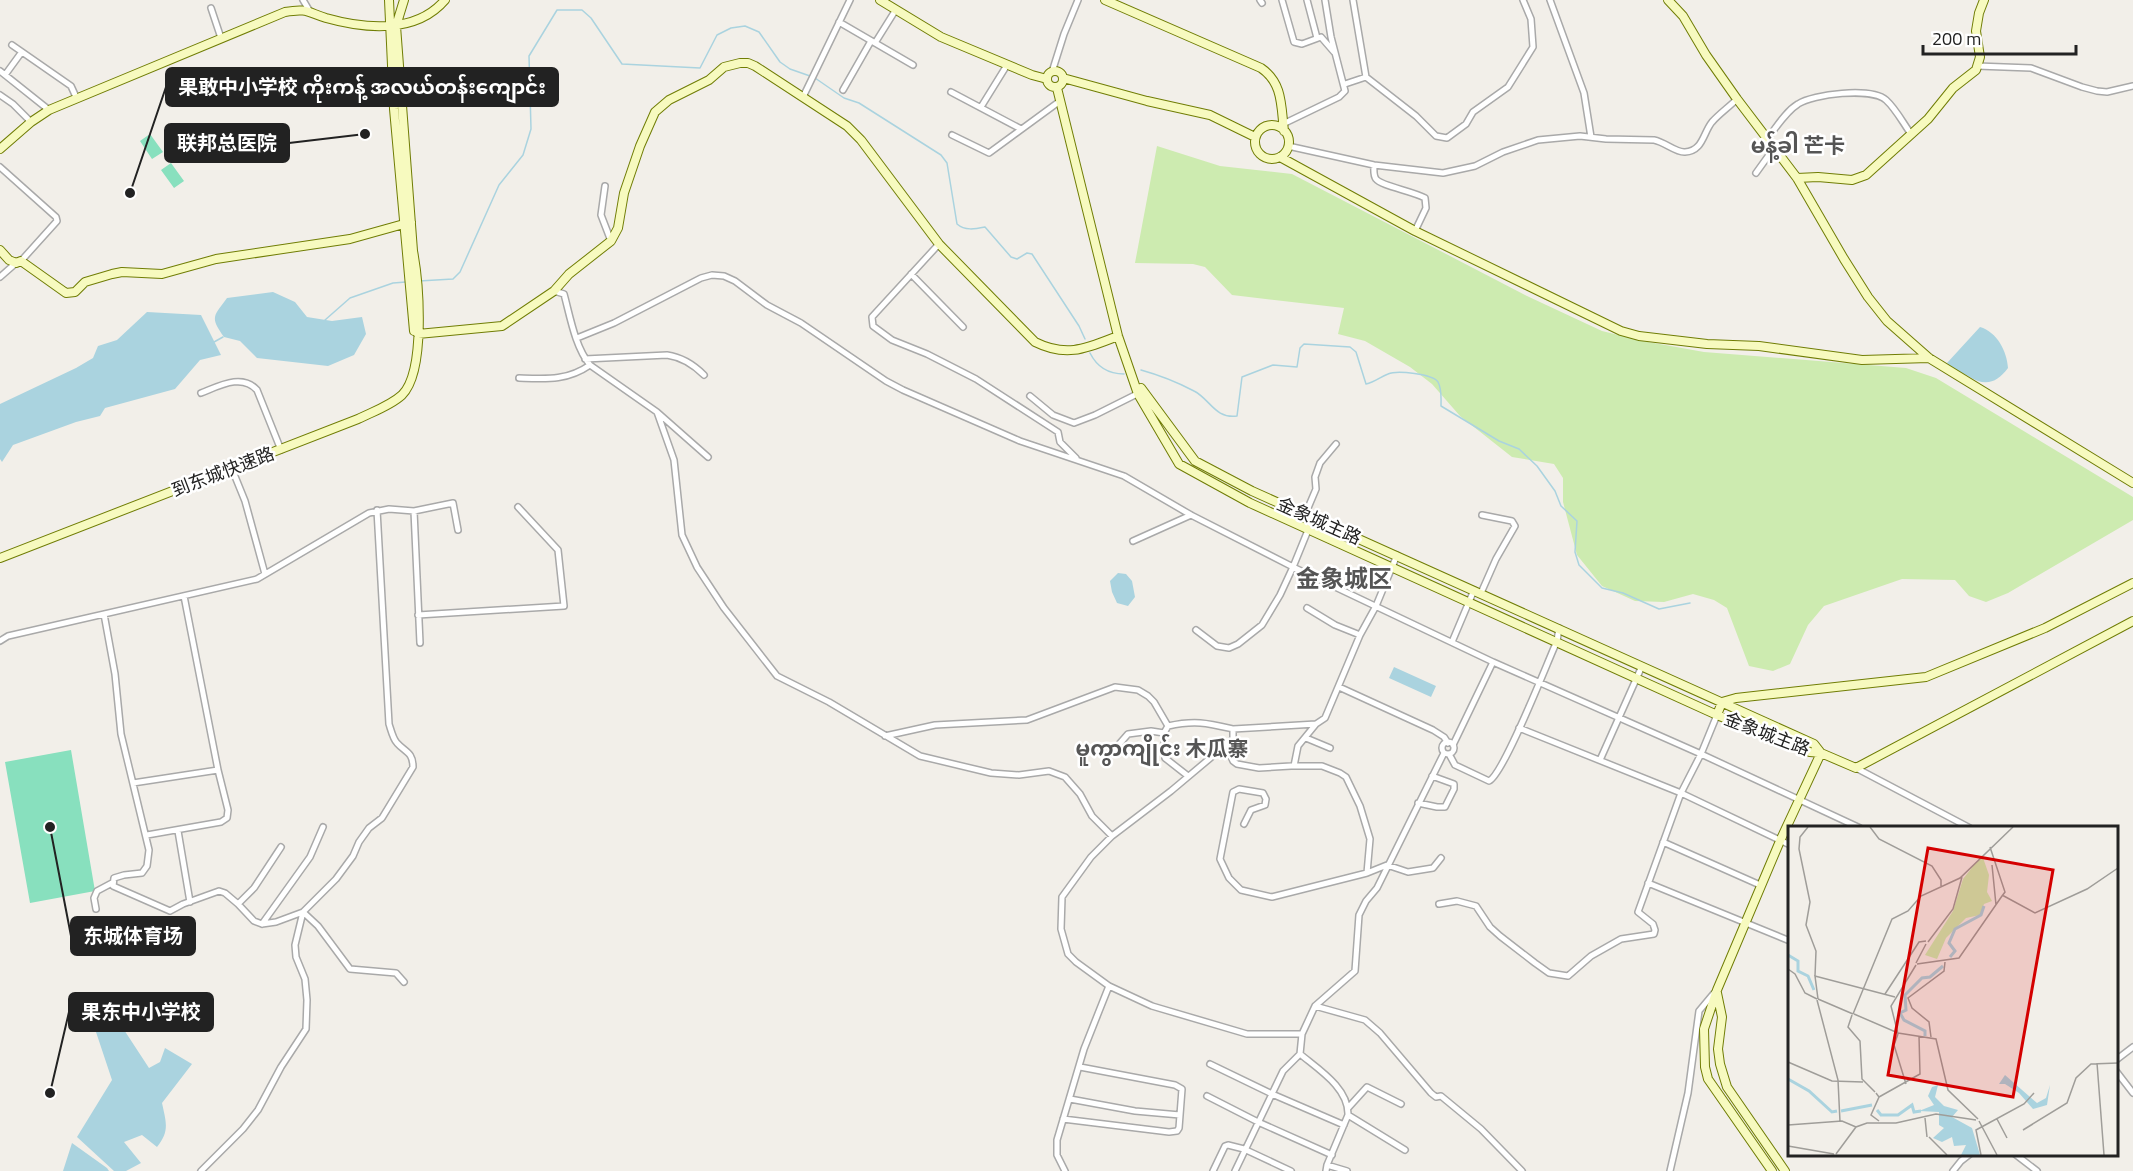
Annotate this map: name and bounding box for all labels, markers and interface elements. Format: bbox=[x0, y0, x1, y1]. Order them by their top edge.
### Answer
scale bar bbox=[1923, 18, 2076, 56]
text: 200 m bbox=[1932, 25, 1981, 52]
callout: 果敢中小学校 ကိုးကန့် အလယ်တန်းကျောင်း bbox=[166, 68, 558, 106]
text: 果敢中小学校 ကိုးကန့် အလယ်တန်းကျောင်း bbox=[178, 71, 546, 104]
callout: 联邦总医院 bbox=[165, 124, 289, 162]
text: 联邦总医院 bbox=[177, 127, 277, 158]
district label: မန့်ခါ 芒卡 bbox=[1751, 129, 1845, 163]
street label: 到东城快速路 bbox=[168, 440, 278, 503]
street label: 金象城主路 bbox=[1273, 490, 1366, 551]
district label: 金象城区 bbox=[1296, 560, 1392, 596]
street label: 金象城主路 bbox=[1720, 705, 1814, 762]
district label: မူကွာကျိုင်း 木瓜寨 bbox=[1076, 732, 1249, 767]
inset map bbox=[1788, 826, 2118, 1156]
callout: 东城体育场 bbox=[71, 917, 195, 955]
text: 东城体育场 bbox=[83, 920, 183, 951]
callout: 果东中小学校 bbox=[69, 993, 213, 1031]
text: 果东中小学校 bbox=[81, 996, 201, 1027]

